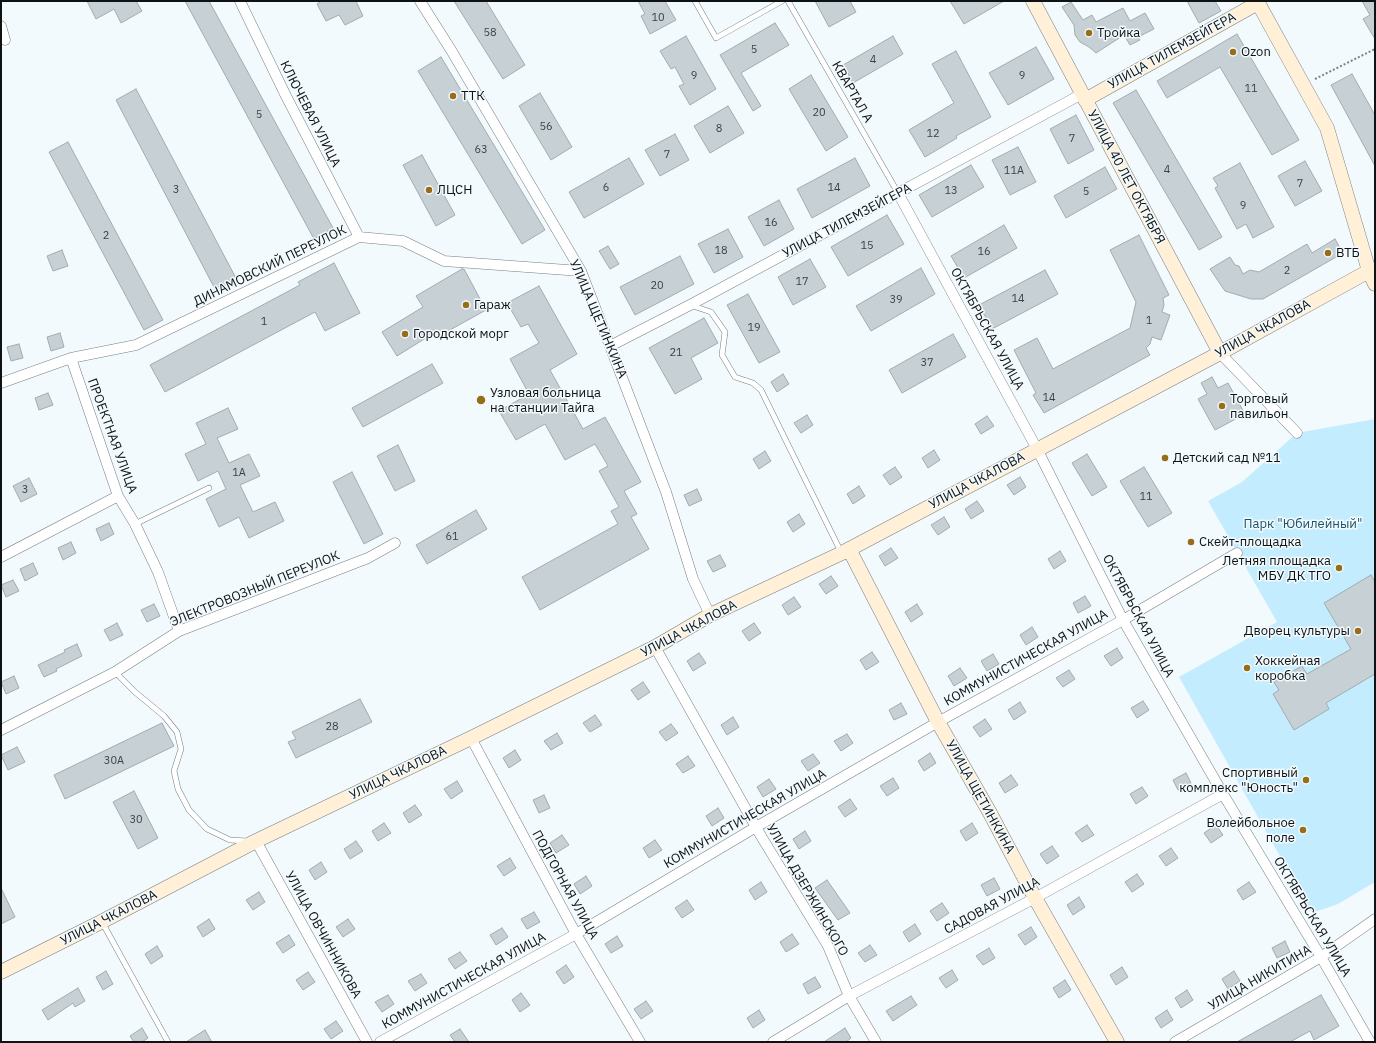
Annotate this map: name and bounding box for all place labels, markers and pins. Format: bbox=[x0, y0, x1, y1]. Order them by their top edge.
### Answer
place label: Тройка bbox=[1097, 25, 1140, 41]
marker: Тройка bbox=[1084, 28, 1094, 38]
place label: Ozon bbox=[1241, 44, 1271, 60]
marker: Ozon bbox=[1228, 47, 1238, 57]
place label: ТТК bbox=[461, 88, 485, 104]
marker: ТТК bbox=[448, 91, 458, 101]
place label: ЛЦСН bbox=[437, 182, 472, 198]
marker: ЛЦСН bbox=[424, 185, 434, 195]
place label: ВТБ bbox=[1336, 245, 1360, 261]
marker: ВТБ bbox=[1323, 248, 1333, 258]
place label: Гараж bbox=[474, 297, 511, 313]
marker: Гараж bbox=[461, 300, 471, 310]
place label: Городской морг bbox=[413, 326, 509, 342]
marker: Городской морг bbox=[400, 329, 410, 339]
place label: Узловая больница на станции Тайга bbox=[490, 385, 601, 416]
place label: Торговый павильон bbox=[1230, 391, 1288, 422]
marker: Узловая больница на станции Тайга bbox=[475, 394, 487, 406]
marker: Торговый павильон bbox=[1217, 401, 1227, 411]
place label: Детский сад №11 bbox=[1173, 450, 1281, 466]
marker: Детский сад №11 bbox=[1160, 453, 1170, 463]
place label: Скейт-площадка bbox=[1199, 534, 1301, 550]
marker: Скейт-площадка bbox=[1186, 537, 1196, 547]
place label: Летняя площадка МБУ ДК ТГО bbox=[1223, 553, 1331, 584]
marker: Летняя площадка МБУ ДК ТГО bbox=[1334, 563, 1344, 573]
place label: Дворец культуры bbox=[1244, 623, 1350, 639]
marker: Дворец культуры bbox=[1353, 626, 1363, 636]
place label: Хоккейная коробка bbox=[1255, 653, 1320, 684]
marker: Хоккейная коробка bbox=[1242, 663, 1252, 673]
place label: Спортивный комплекс "Юность" bbox=[1179, 765, 1298, 796]
marker: Спортивный комплекс "Юность" bbox=[1301, 775, 1311, 785]
place label: Волейбольное поле bbox=[1206, 815, 1295, 846]
marker: Волейбольное поле bbox=[1298, 825, 1308, 835]

